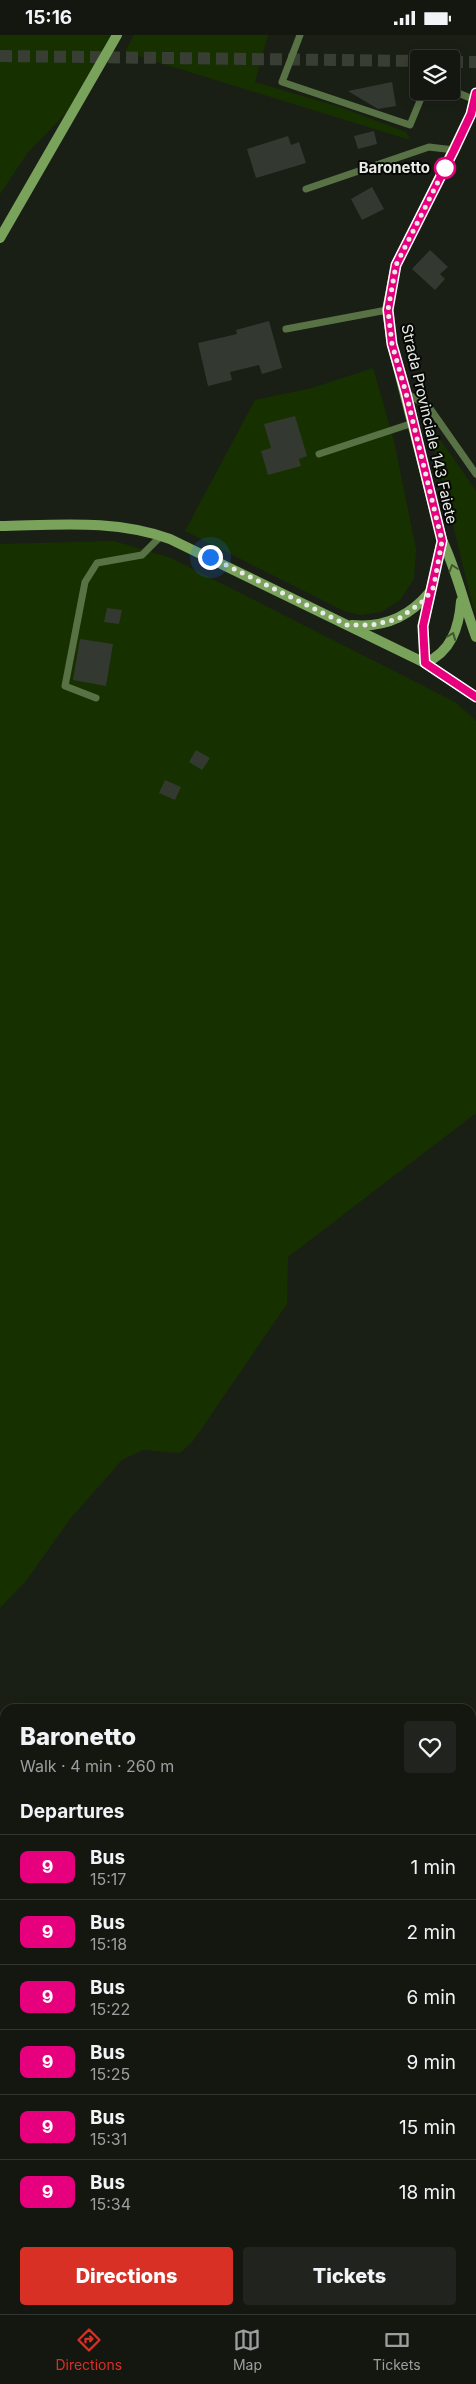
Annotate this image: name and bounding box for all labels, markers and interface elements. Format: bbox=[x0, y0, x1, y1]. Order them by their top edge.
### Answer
text: 15:16 bbox=[25, 6, 72, 29]
map controls bbox=[410, 50, 460, 100]
button: layers bbox=[410, 50, 460, 100]
marker: Baronetto bbox=[434, 157, 456, 179]
place label: Baronetto bbox=[359, 158, 430, 177]
street label: Strada Provinciale 143 Faiete bbox=[397, 322, 462, 526]
your location bbox=[198, 545, 223, 570]
one-way arrow bbox=[449, 564, 459, 573]
one-way arrow bbox=[446, 632, 457, 641]
button: heart bbox=[404, 1721, 456, 1773]
text: Baronetto bbox=[20, 1722, 136, 1751]
text: Walk · 4 min · 260 m bbox=[20, 1756, 174, 1776]
text: Departures bbox=[20, 1800, 124, 1823]
text: Bus bbox=[90, 1846, 125, 1869]
text: 9 bbox=[42, 1856, 53, 1877]
text: 1 min bbox=[410, 1856, 456, 1879]
text: 15:17 bbox=[90, 1869, 126, 1889]
text: Bus bbox=[90, 1911, 125, 1934]
text: 9 bbox=[42, 1921, 53, 1942]
text: 2 min bbox=[407, 1921, 456, 1944]
text: 15:18 bbox=[90, 1934, 127, 1954]
text: Bus bbox=[90, 1976, 125, 1999]
text: 9 bbox=[42, 1986, 53, 2007]
text: 6 min bbox=[406, 1986, 456, 2009]
text: 15:22 bbox=[90, 1999, 130, 2019]
text: Bus bbox=[90, 2041, 125, 2064]
text: 9 bbox=[42, 2051, 53, 2072]
text: 9 min bbox=[406, 2051, 456, 2074]
text: 15:25 bbox=[90, 2064, 130, 2084]
text: Bus bbox=[90, 2106, 125, 2129]
text: 9 bbox=[42, 2116, 53, 2137]
text: 15 min bbox=[399, 2116, 456, 2139]
text: 15:31 bbox=[90, 2129, 127, 2149]
text: Bus bbox=[90, 2171, 125, 2194]
text: 9 bbox=[42, 2181, 53, 2202]
text: 18 min bbox=[399, 2181, 456, 2204]
text: 15:34 bbox=[90, 2194, 131, 2214]
button: Directions bbox=[20, 2247, 233, 2305]
button: Tickets bbox=[243, 2247, 456, 2305]
tab: Directions bbox=[55, 2326, 122, 2373]
tab: Map bbox=[233, 2326, 262, 2373]
tab: Tickets bbox=[373, 2326, 421, 2373]

